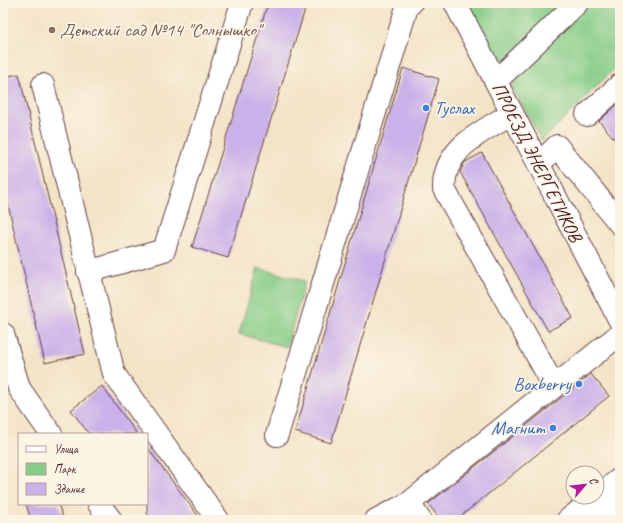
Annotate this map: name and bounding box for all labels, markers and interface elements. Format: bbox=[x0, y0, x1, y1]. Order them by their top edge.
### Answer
place label: Детский сад №14 "Солнышко" bbox=[60, 18, 264, 42]
marker: Детский сад №14 "Солнышко" bbox=[47, 25, 57, 35]
street label: ПРОЕЗД ЭНЕРГЕТИКОВ bbox=[486, 78, 589, 248]
place label: Туслах bbox=[434, 96, 476, 120]
marker: Туслах bbox=[421, 103, 431, 113]
place label: Boxberry bbox=[513, 372, 573, 396]
marker: Boxberry bbox=[574, 379, 584, 389]
place label: Магнит bbox=[491, 416, 546, 440]
marker: Магнит bbox=[548, 423, 558, 433]
legend bbox=[18, 433, 148, 505]
text: Улица bbox=[54, 441, 79, 457]
text: Парк bbox=[54, 461, 77, 477]
north arrow bbox=[565, 465, 605, 505]
text: С bbox=[586, 475, 602, 487]
text: Здание bbox=[54, 481, 85, 497]

